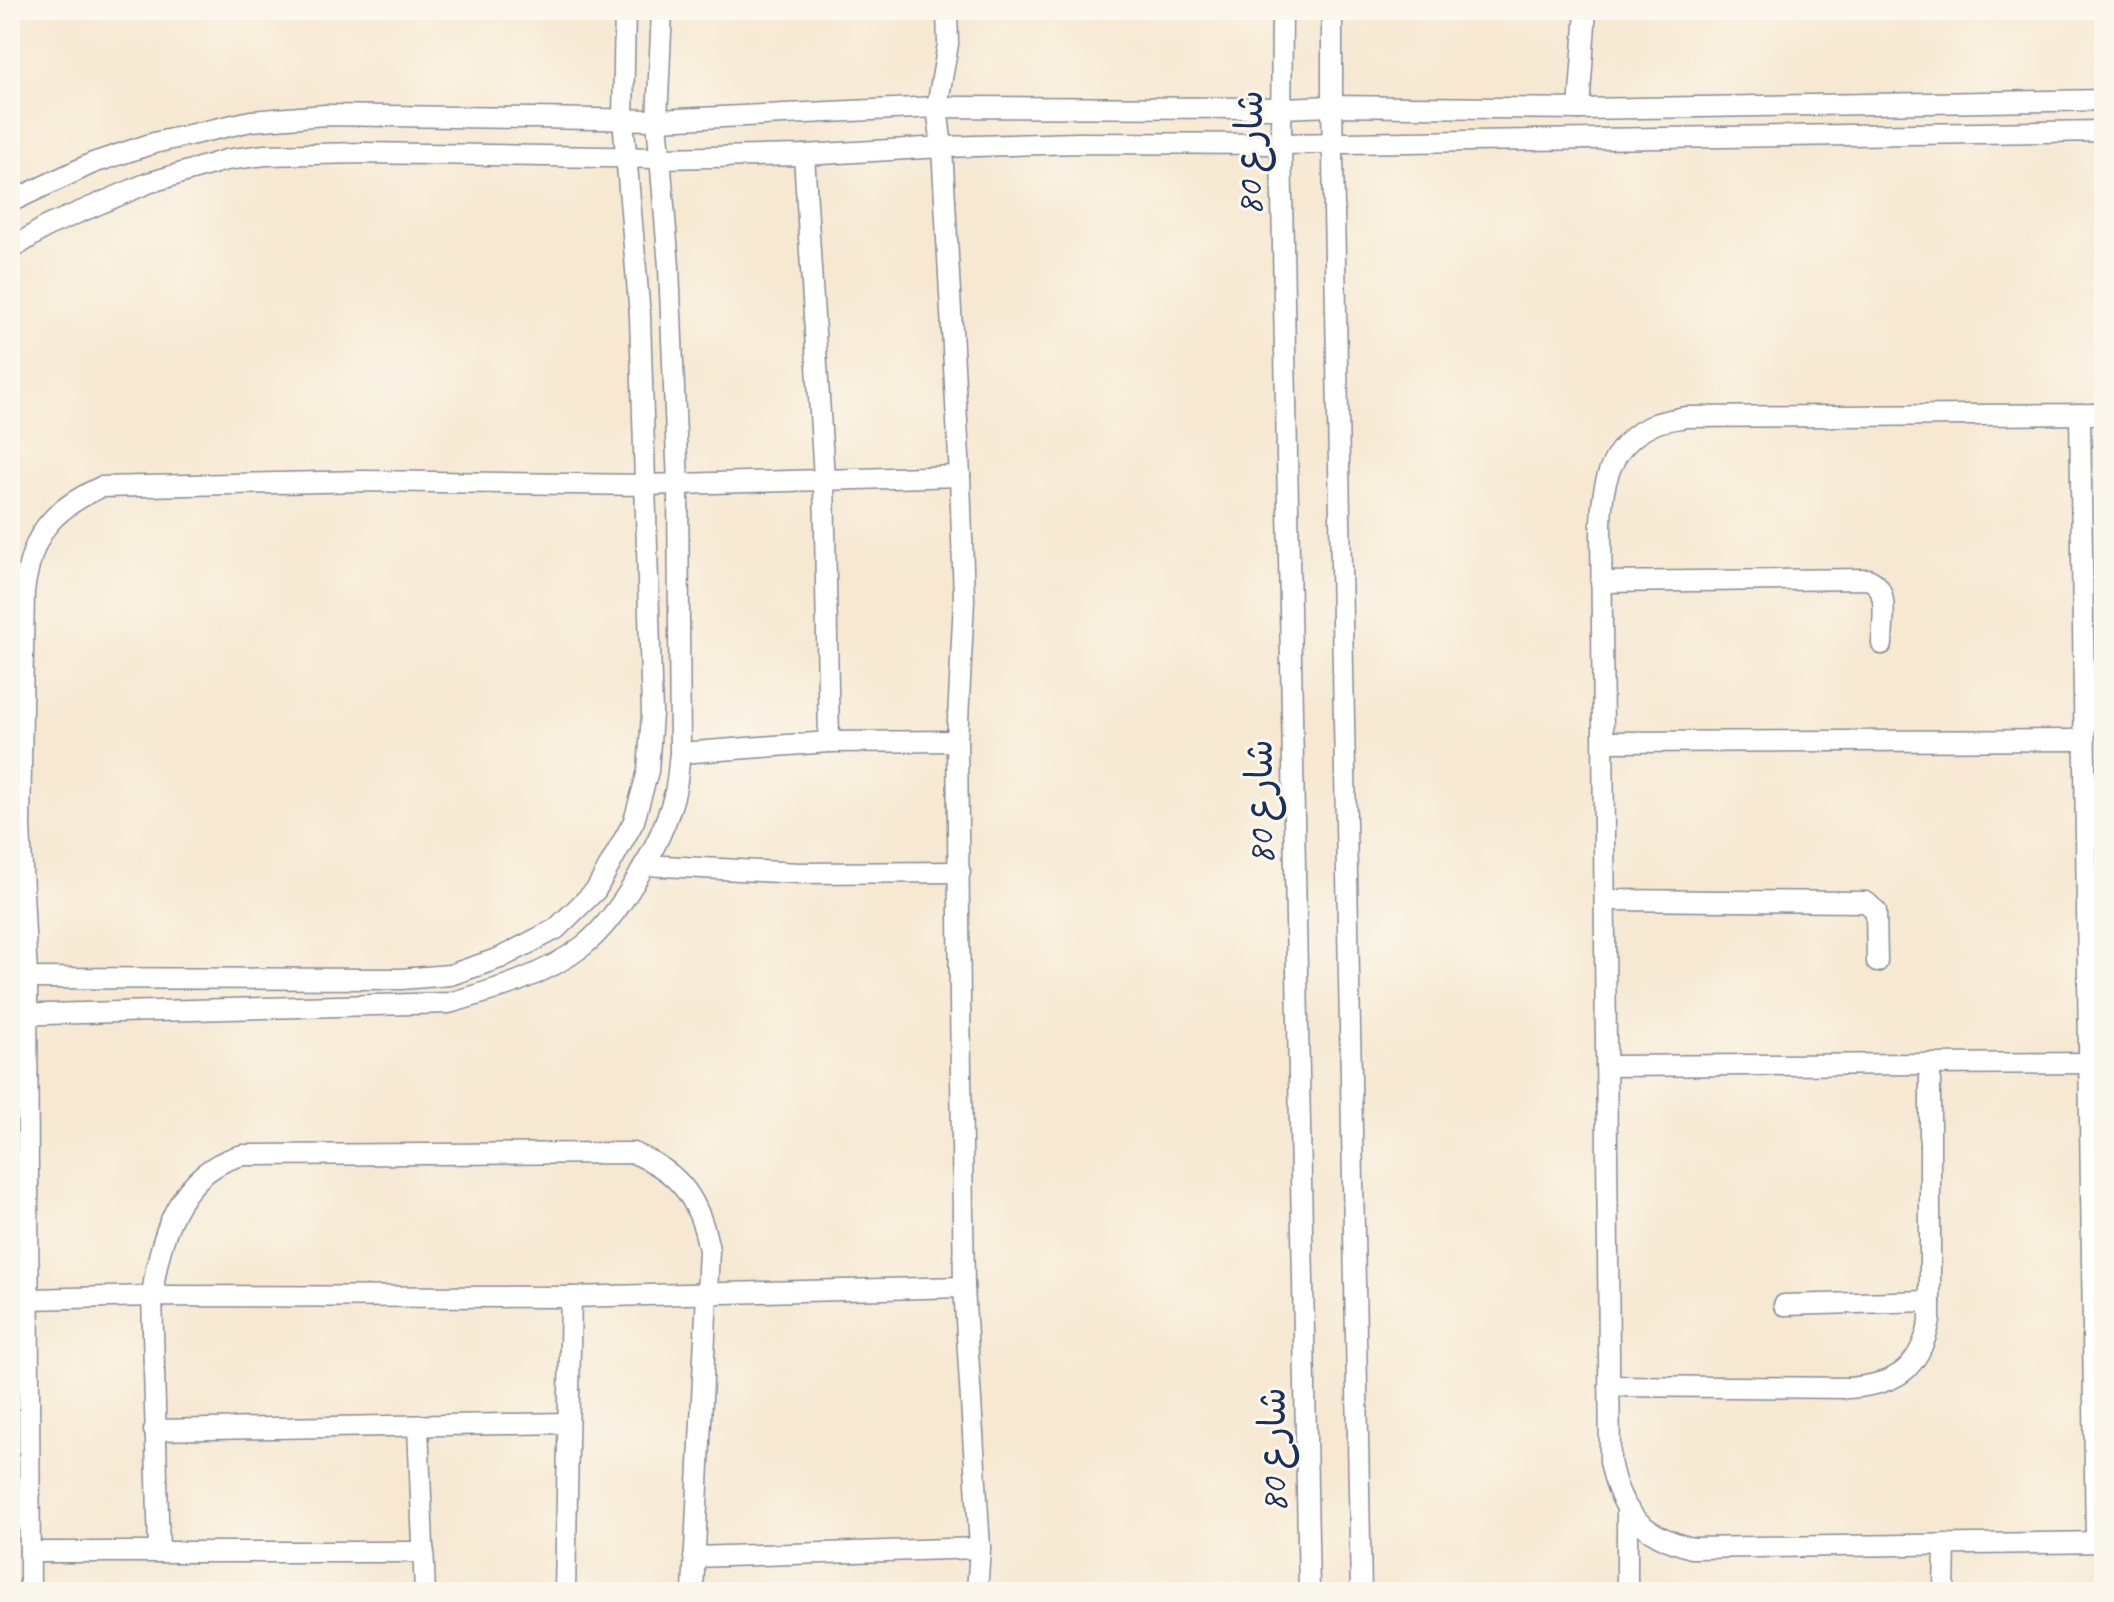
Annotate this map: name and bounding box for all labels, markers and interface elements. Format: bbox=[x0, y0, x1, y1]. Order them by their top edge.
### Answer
street label: شارع 80 bbox=[1226, 90, 1276, 216]
street label: شارع 80 bbox=[1235, 739, 1288, 865]
street label: شارع 80 bbox=[1248, 1387, 1301, 1513]

